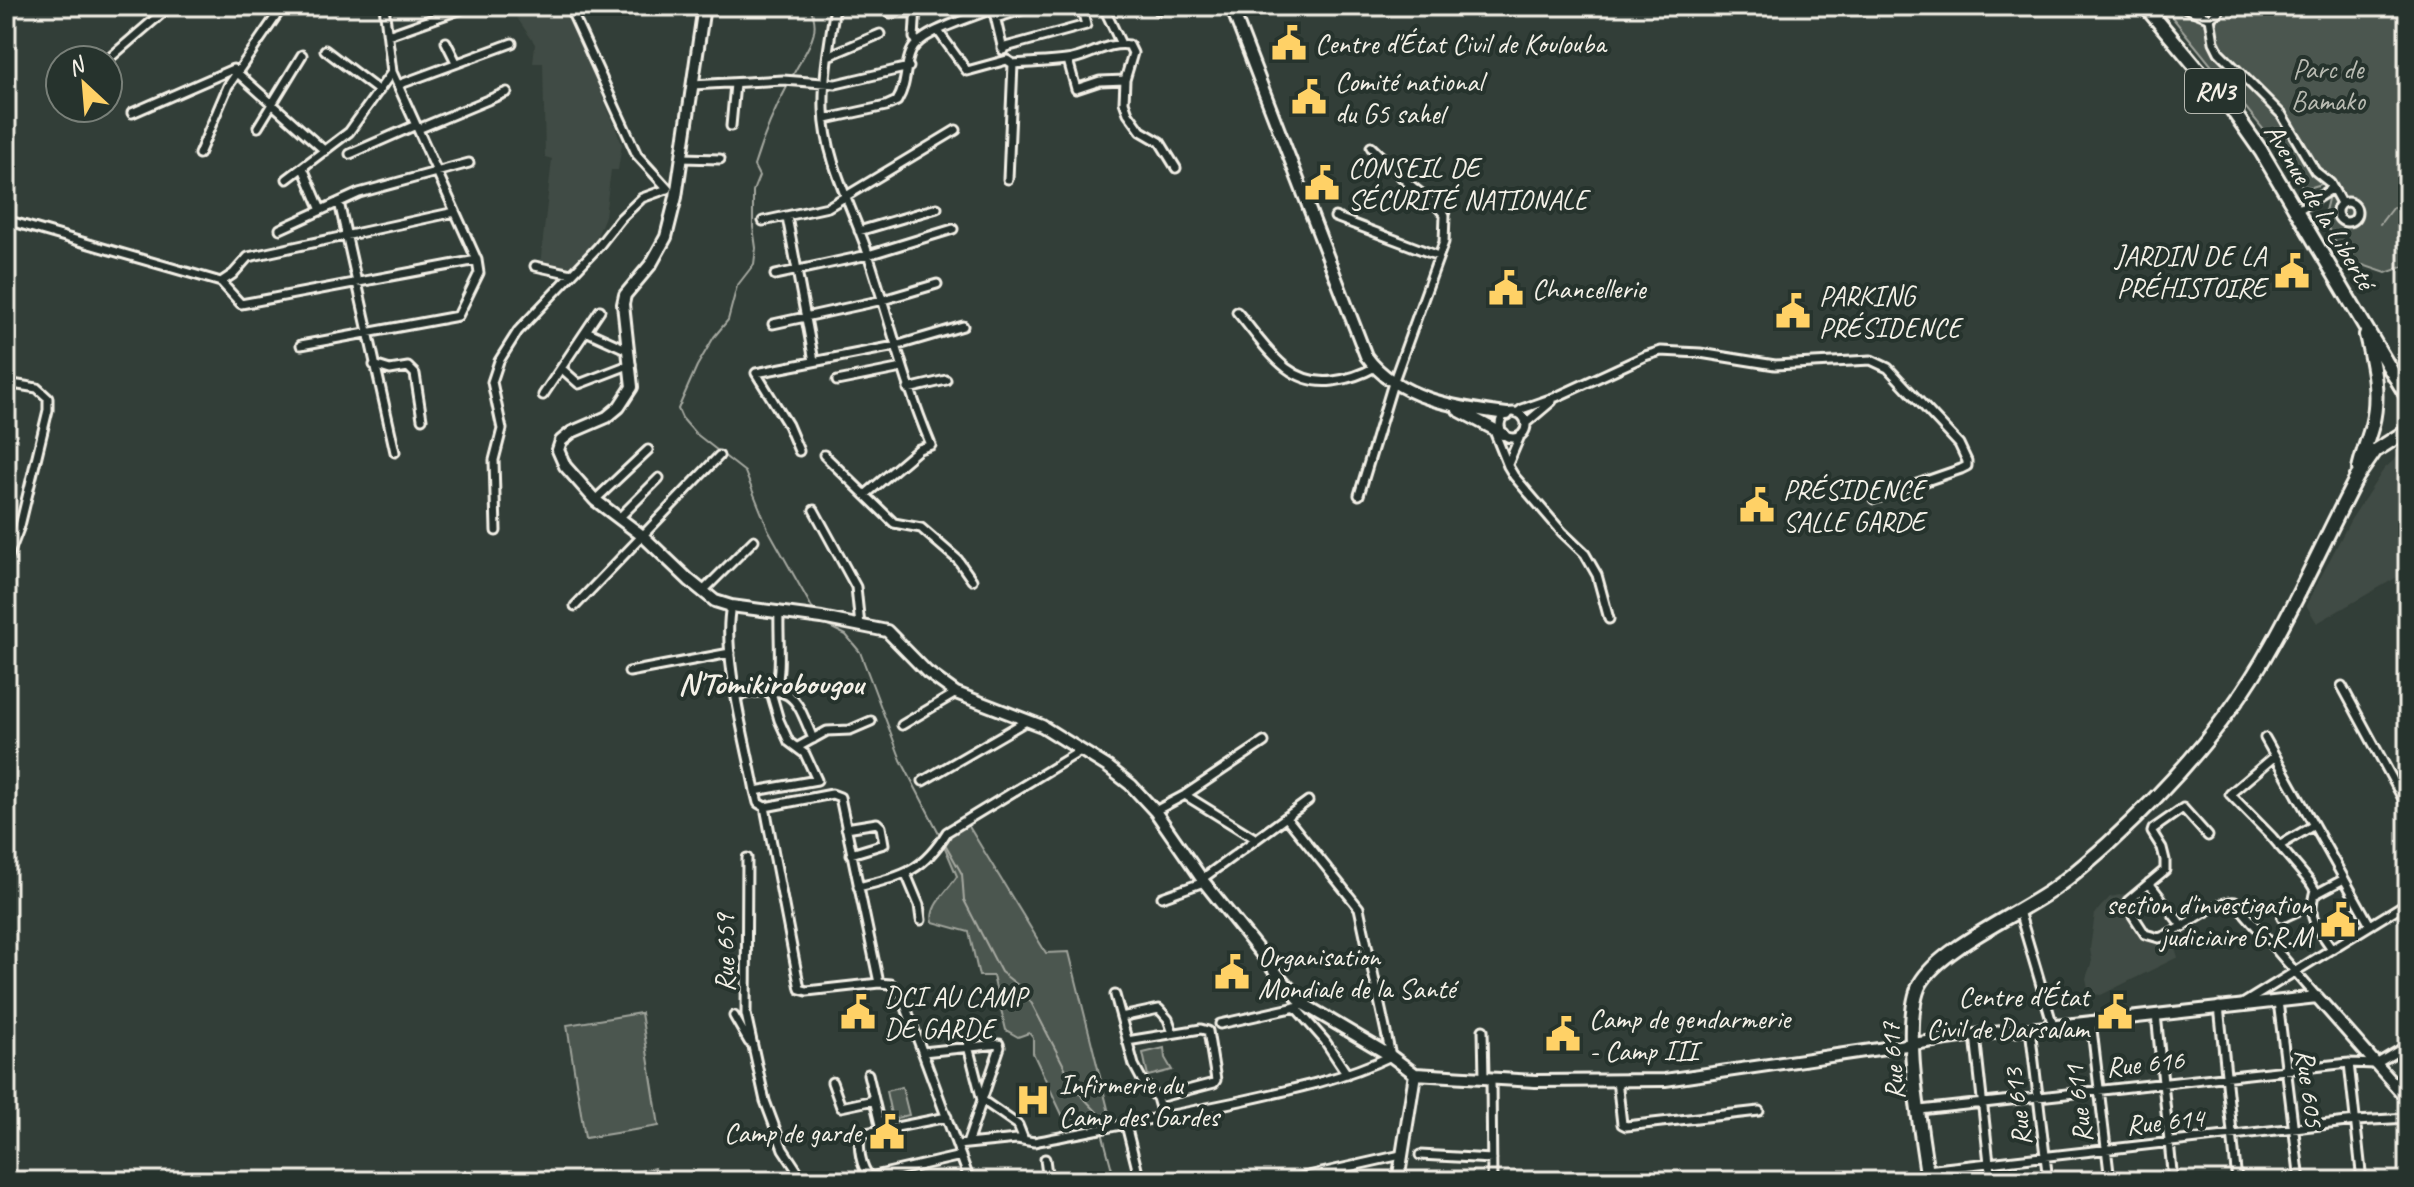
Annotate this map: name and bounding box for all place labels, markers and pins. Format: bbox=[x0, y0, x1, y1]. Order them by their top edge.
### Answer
public building icon: Centre d'État Civil de Koulouba bbox=[1270, 24, 1308, 62]
place label: Centre d'État Civil de Koulouba bbox=[1315, 26, 1608, 61]
place label: Comité national du G5 sahel bbox=[1335, 64, 1488, 131]
public building icon: Comité national du G5 sahel bbox=[1290, 78, 1328, 116]
place label: CONSEIL DE SÉCURITÉ NATIONALE bbox=[1348, 150, 1591, 217]
public building icon: CONSEIL DE SÉCURITÉ NATIONALE bbox=[1303, 164, 1341, 202]
place label: JARDIN DE LA PRÉHISTOIRE bbox=[2113, 238, 2269, 305]
public building icon: JARDIN DE LA PRÉHISTOIRE bbox=[2273, 252, 2311, 290]
public building icon: Chancellerie bbox=[1487, 269, 1525, 307]
place label: Chancellerie bbox=[1532, 271, 1647, 306]
place label: PARKING PRÉSIDENCE bbox=[1819, 278, 1965, 345]
public building icon: PARKING PRÉSIDENCE bbox=[1774, 292, 1812, 330]
place label: PRÉSIDENCE SALLE GARDE bbox=[1783, 472, 1929, 539]
public building icon: PRÉSIDENCE SALLE GARDE bbox=[1738, 486, 1776, 524]
place label: section d'investigation judiciaire G.R.M bbox=[2106, 887, 2315, 954]
public building icon: section d'investigation judiciaire G.R.M bbox=[2319, 901, 2357, 939]
place label: Organisation Mondiale de la Santé bbox=[1258, 939, 1459, 1006]
public building icon: Organisation Mondiale de la Santé bbox=[1213, 953, 1251, 991]
place label: DCI AU CAMP DE GARDE bbox=[884, 979, 1030, 1046]
place label: Centre d'État Civil de Darsalam bbox=[1926, 979, 2092, 1046]
public building icon: DCI AU CAMP DE GARDE bbox=[839, 993, 877, 1031]
public building icon: Centre d'État Civil de Darsalam bbox=[2096, 993, 2134, 1031]
place label: Camp de gendarmerie - Camp III bbox=[1589, 1001, 1792, 1068]
public building icon: Camp de gendarmerie - Camp III bbox=[1544, 1015, 1582, 1053]
place label: Infirmerie du Camp des Gardes bbox=[1059, 1067, 1221, 1134]
hospital icon: Infirmerie du Camp des Gardes bbox=[1014, 1081, 1052, 1119]
public building icon: Camp de garde bbox=[868, 1113, 906, 1151]
place label: Camp de garde bbox=[724, 1115, 863, 1150]

